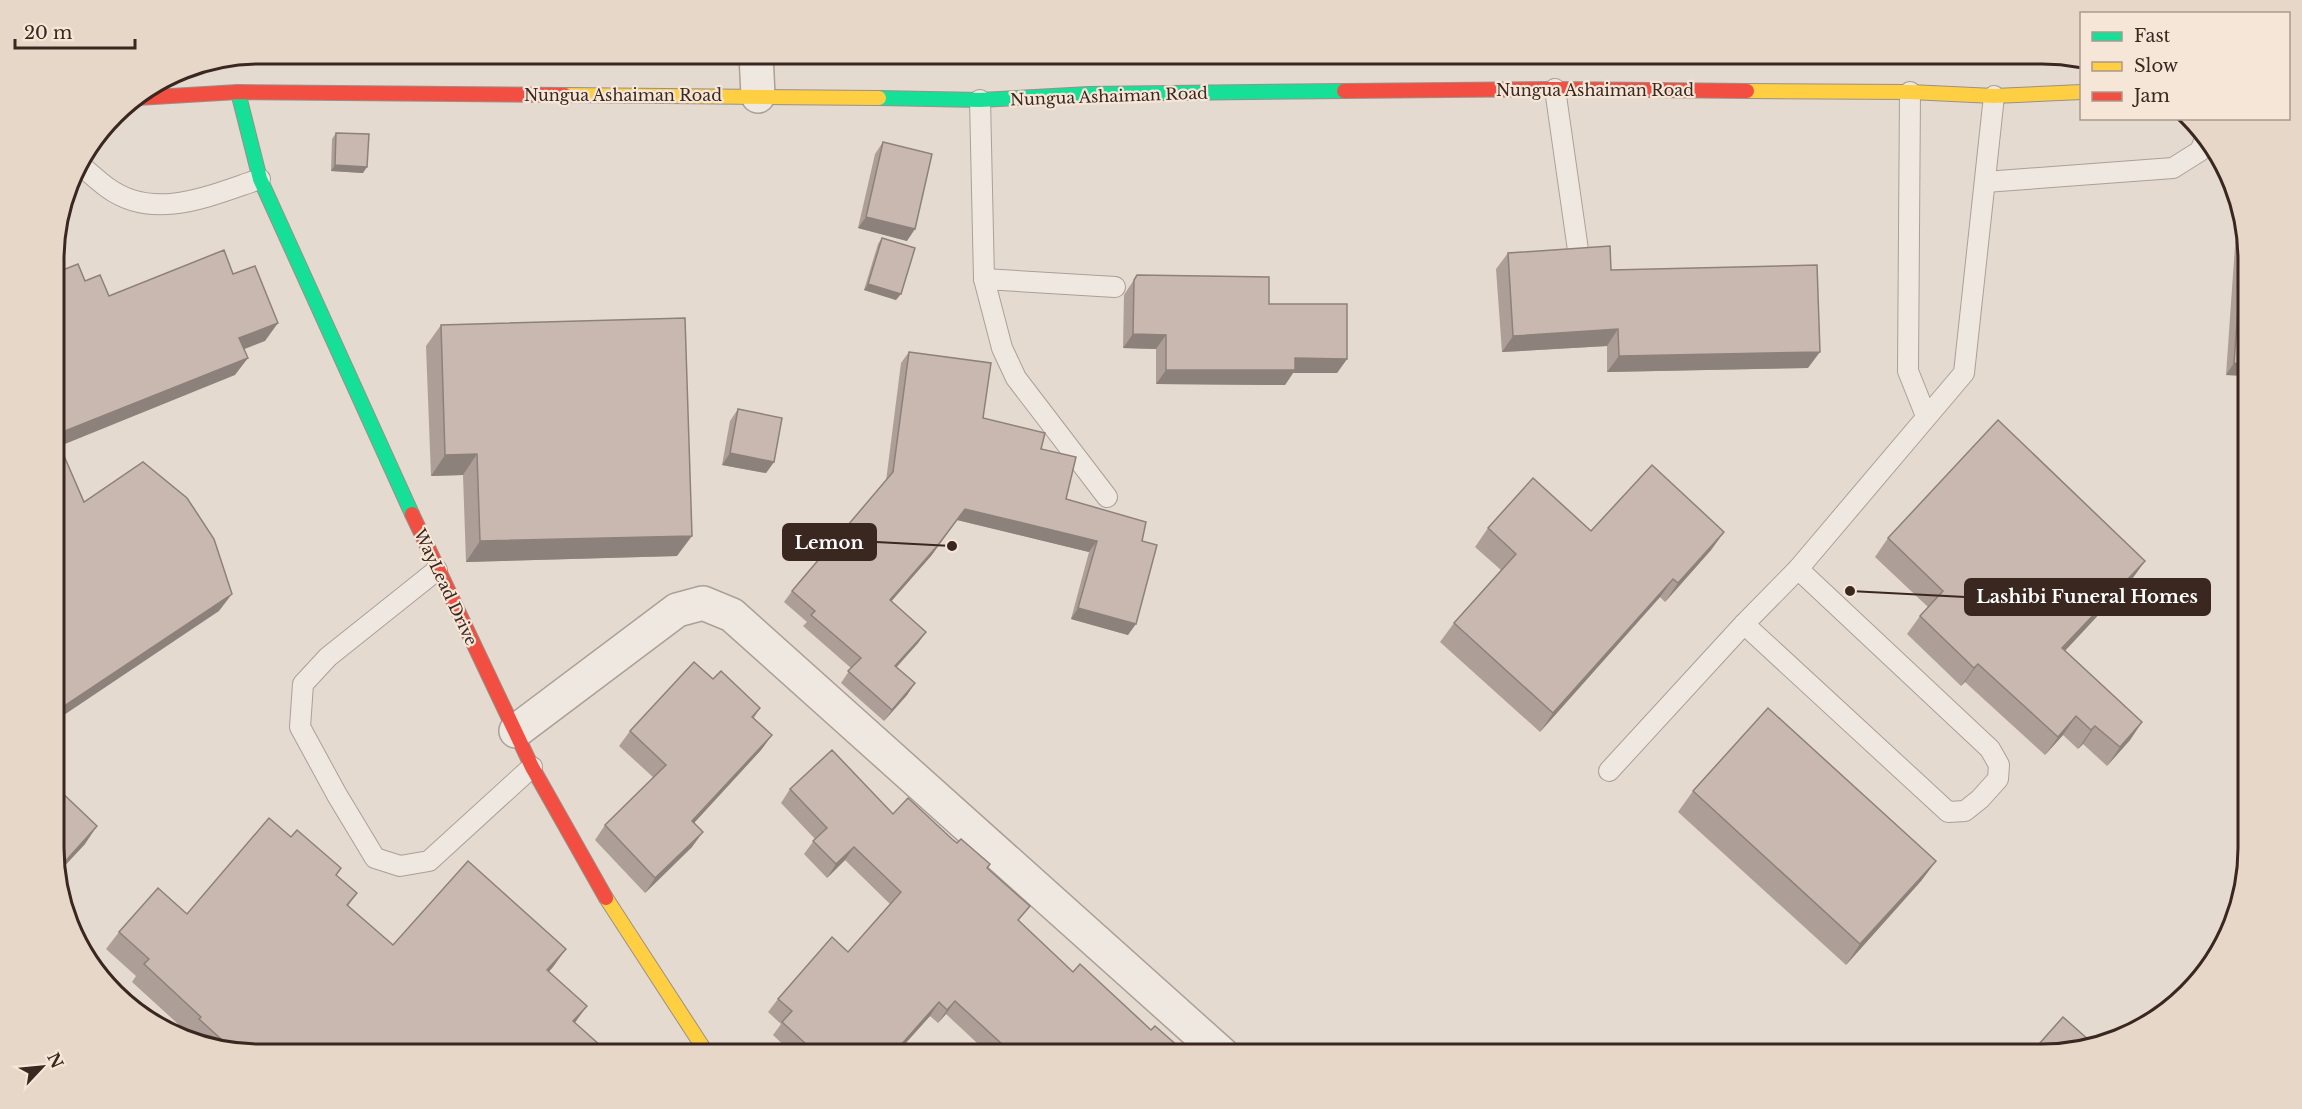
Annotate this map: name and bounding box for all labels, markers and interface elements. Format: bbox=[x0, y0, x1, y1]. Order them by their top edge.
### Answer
scale bar bbox=[15, 12, 135, 50]
legend bbox=[2080, 12, 2290, 120]
text: 20 m bbox=[24, 22, 72, 44]
text: Fast bbox=[2134, 25, 2171, 47]
text: Slow bbox=[2134, 55, 2179, 77]
street label: Nungua Ashaiman Road bbox=[1496, 80, 1694, 100]
street label: Nungua Ashaiman Road bbox=[1010, 83, 1208, 109]
street label: Nungua Ashaiman Road bbox=[524, 85, 722, 105]
text: Jam bbox=[2132, 85, 2170, 107]
callout: Lemon bbox=[783, 524, 876, 560]
street label: WayLead Drive bbox=[410, 525, 482, 649]
text: Lemon bbox=[795, 532, 864, 554]
callout: Lashibi Funeral Homes bbox=[1965, 579, 2210, 615]
text: Lashibi Funeral Homes bbox=[1976, 586, 2198, 608]
north arrow bbox=[12, 1037, 72, 1097]
text: N bbox=[43, 1049, 68, 1072]

